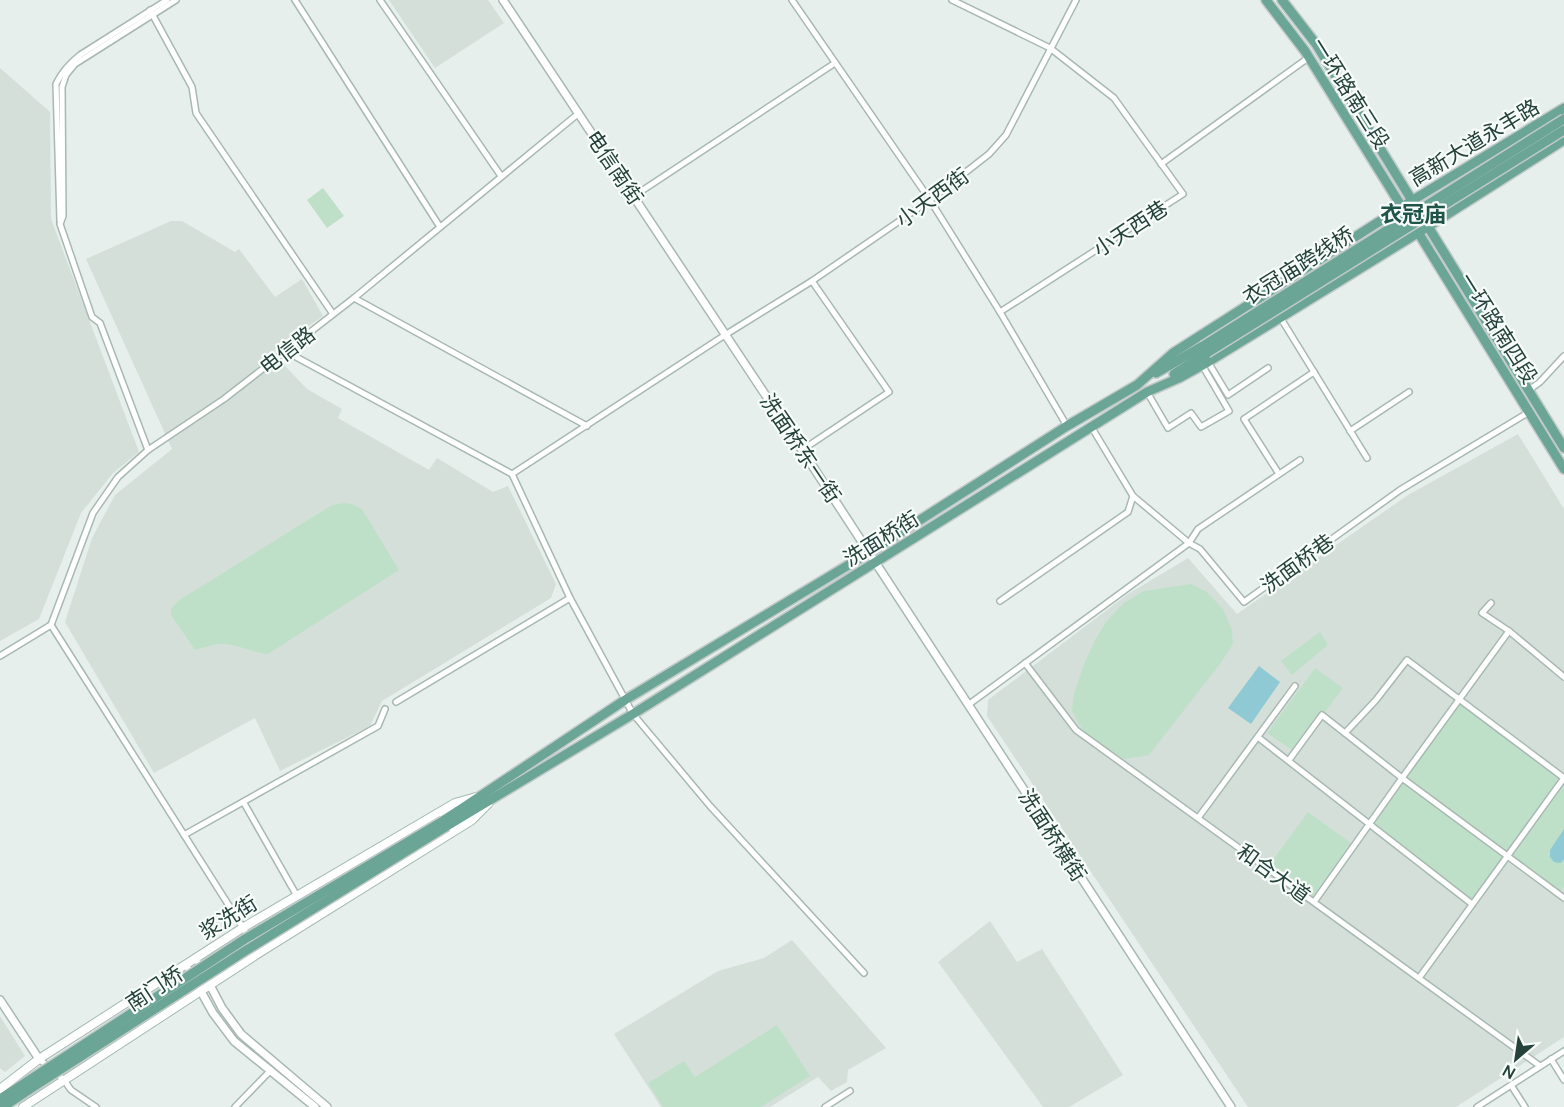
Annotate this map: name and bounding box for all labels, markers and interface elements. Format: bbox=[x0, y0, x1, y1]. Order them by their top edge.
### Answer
street label: 一环路南三段 bbox=[1306, 32, 1396, 154]
street label: 高新大道永丰路 bbox=[1404, 92, 1544, 192]
street label: 电信南街 bbox=[580, 124, 650, 210]
street label: 小天西街 bbox=[890, 161, 974, 233]
street label: 小天西巷 bbox=[1087, 193, 1173, 263]
district label: 衣冠庙 bbox=[1380, 199, 1446, 229]
street label: 衣冠庙跨线桥 bbox=[1237, 220, 1359, 310]
street label: 一环路南四段 bbox=[1454, 267, 1544, 389]
street label: 电信路 bbox=[254, 320, 320, 380]
street label: 洗面桥东一街 bbox=[754, 388, 848, 508]
street label: 洗面桥街 bbox=[838, 504, 924, 572]
street label: 洗面桥巷 bbox=[1255, 527, 1339, 599]
street label: 洗面桥横街 bbox=[1013, 783, 1093, 887]
street label: 和合大道 bbox=[1232, 837, 1316, 909]
street label: 浆洗街 bbox=[194, 888, 262, 946]
street label: 南门桥 bbox=[120, 959, 188, 1017]
north arrow bbox=[1486, 1029, 1546, 1089]
text: N bbox=[1498, 1060, 1519, 1085]

